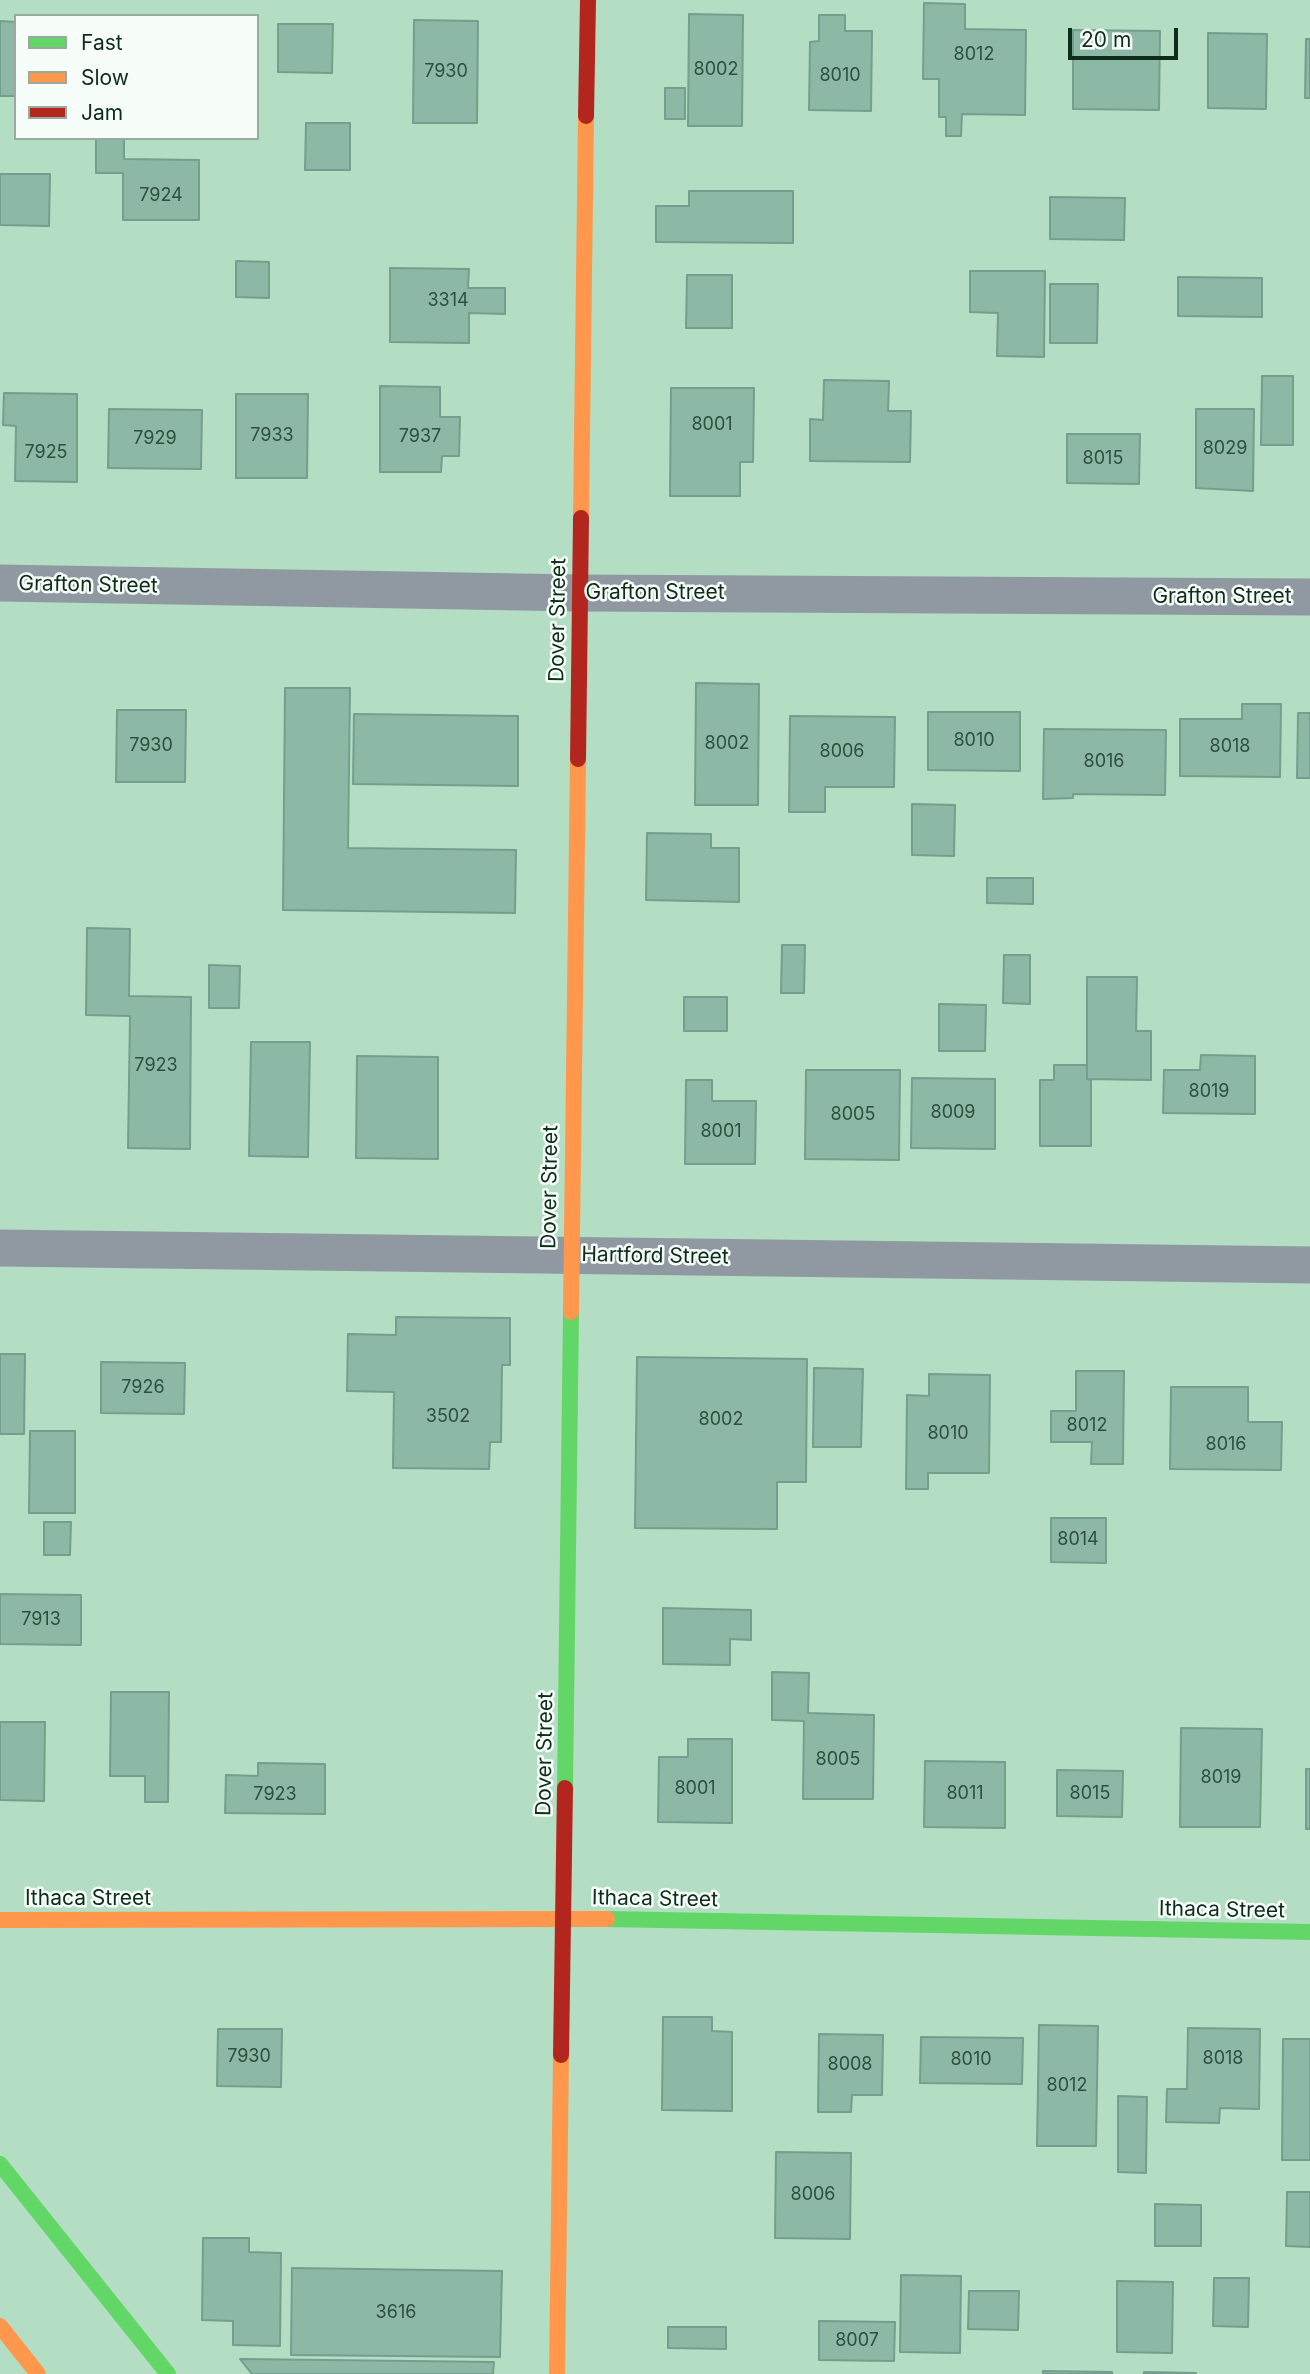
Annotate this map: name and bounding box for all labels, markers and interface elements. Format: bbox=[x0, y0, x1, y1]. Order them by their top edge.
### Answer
legend bbox=[14, 14, 259, 140]
scale bar bbox=[1072, 14, 1182, 58]
text: 20 m bbox=[1081, 27, 1131, 52]
text: Fast bbox=[81, 30, 123, 55]
house number: 8012 bbox=[954, 44, 994, 66]
house number: 8002 bbox=[694, 59, 738, 81]
house number: 7930 bbox=[424, 61, 468, 83]
text: Slow bbox=[81, 65, 129, 90]
house number: 8010 bbox=[819, 65, 861, 87]
text: Jam bbox=[81, 100, 123, 125]
house number: 7924 bbox=[139, 185, 183, 207]
house number: 3314 bbox=[427, 290, 469, 312]
house number: 8001 bbox=[691, 414, 733, 436]
house number: 7933 bbox=[250, 425, 294, 447]
house number: 7937 bbox=[399, 426, 441, 448]
house number: 7929 bbox=[133, 428, 177, 450]
house number: 8029 bbox=[1203, 438, 1247, 460]
house number: 7925 bbox=[24, 442, 68, 464]
house number: 8015 bbox=[1083, 448, 1123, 470]
street label: Dover Street bbox=[544, 558, 572, 682]
street label: Grafton Street bbox=[18, 571, 158, 599]
street label: Grafton Street bbox=[585, 580, 725, 606]
street label: Grafton Street bbox=[1152, 584, 1292, 610]
house number: 8010 bbox=[953, 730, 995, 752]
house number: 8002 bbox=[705, 733, 749, 755]
house number: 7930 bbox=[129, 735, 173, 757]
house number: 8018 bbox=[1210, 736, 1250, 758]
house number: 8006 bbox=[819, 741, 865, 763]
house number: 8016 bbox=[1084, 751, 1124, 773]
house number: 7923 bbox=[134, 1055, 178, 1077]
house number: 8019 bbox=[1189, 1081, 1229, 1103]
house number: 8009 bbox=[930, 1102, 976, 1124]
house number: 8005 bbox=[831, 1104, 875, 1126]
house number: 8001 bbox=[700, 1121, 742, 1143]
street label: Dover Street bbox=[536, 1125, 564, 1249]
street label: Hartford Street bbox=[581, 1242, 729, 1270]
house number: 7926 bbox=[121, 1377, 165, 1399]
house number: 3502 bbox=[426, 1406, 470, 1428]
house number: 8002 bbox=[699, 1409, 743, 1431]
house number: 8012 bbox=[1067, 1415, 1107, 1437]
house number: 8010 bbox=[927, 1423, 969, 1445]
house number: 8016 bbox=[1206, 1434, 1246, 1456]
house number: 8014 bbox=[1057, 1529, 1099, 1551]
house number: 7913 bbox=[21, 1609, 61, 1631]
street label: Dover Street bbox=[531, 1692, 559, 1816]
house number: 8005 bbox=[816, 1749, 860, 1771]
house number: 8019 bbox=[1201, 1767, 1241, 1789]
house number: 8001 bbox=[674, 1778, 716, 1800]
house number: 8011 bbox=[946, 1783, 984, 1805]
house number: 8015 bbox=[1070, 1783, 1110, 1805]
house number: 7923 bbox=[253, 1784, 297, 1806]
street label: Ithaca Street bbox=[592, 1885, 718, 1913]
street label: Ithaca Street bbox=[25, 1886, 151, 1912]
street label: Ithaca Street bbox=[1159, 1896, 1285, 1924]
house number: 7930 bbox=[227, 2046, 271, 2068]
house number: 8018 bbox=[1203, 2048, 1243, 2070]
house number: 8010 bbox=[950, 2049, 992, 2071]
house number: 8008 bbox=[828, 2054, 872, 2076]
house number: 8012 bbox=[1047, 2075, 1087, 2097]
house number: 8006 bbox=[790, 2184, 836, 2206]
house number: 3616 bbox=[376, 2302, 416, 2324]
house number: 8007 bbox=[835, 2330, 879, 2352]

